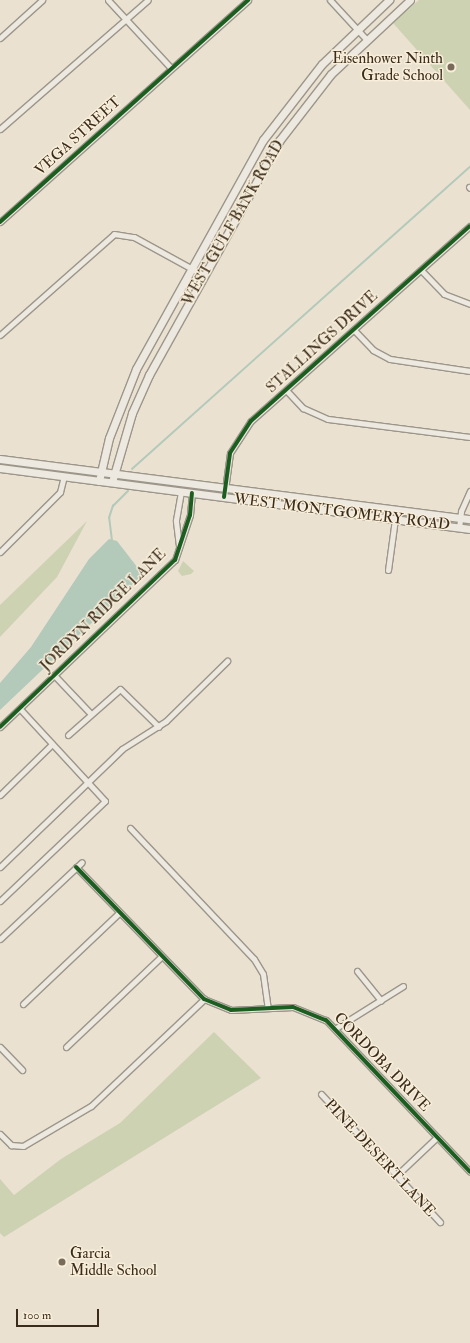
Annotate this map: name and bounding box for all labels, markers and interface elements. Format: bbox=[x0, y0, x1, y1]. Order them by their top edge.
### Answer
place label: Eisenhower Ninth Grade School bbox=[332, 49, 443, 84]
marker: Eisenhower Ninth Grade School bbox=[446, 62, 456, 72]
street label: VEGA STREET bbox=[31, 93, 125, 179]
street label: WEST GULF BANK ROAD bbox=[178, 137, 288, 309]
street label: STALLINGS DRIVE bbox=[263, 287, 381, 397]
street label: WEST MONTGOMERY ROAD bbox=[233, 490, 451, 534]
street label: JORDYN RIDGE LANE bbox=[36, 545, 170, 675]
street label: CORDOBA DRIVE bbox=[330, 1009, 434, 1115]
street label: PINE DESERT LANE bbox=[321, 1096, 439, 1220]
place label: Garcia Middle School bbox=[70, 1244, 157, 1279]
marker: Garcia Middle School bbox=[57, 1257, 67, 1267]
scale bar bbox=[18, 1301, 101, 1327]
text: 100 m bbox=[23, 1308, 51, 1323]

